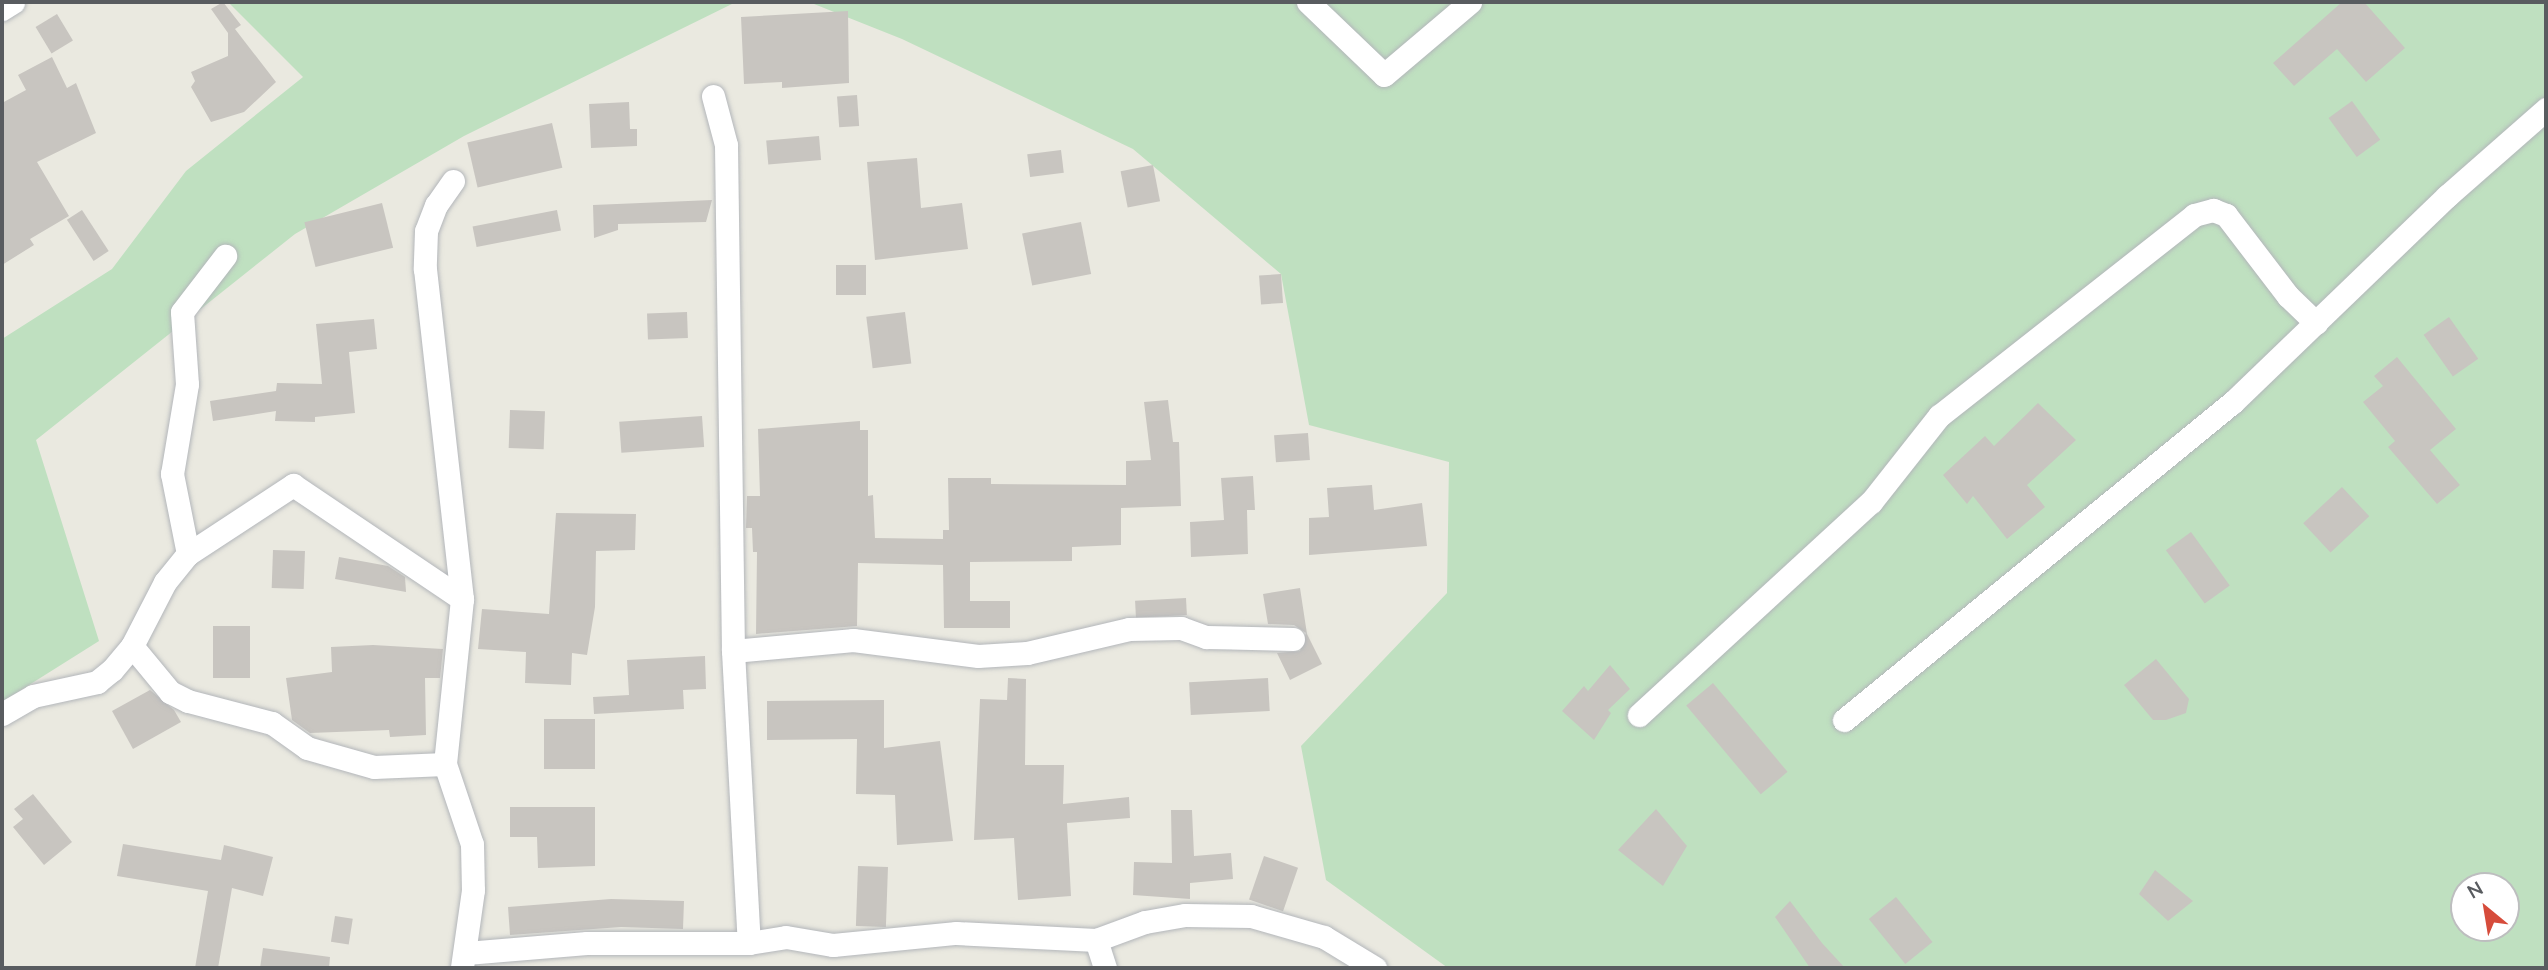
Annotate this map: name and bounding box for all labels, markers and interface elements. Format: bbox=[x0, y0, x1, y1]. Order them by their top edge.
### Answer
north arrow bbox=[2450, 872, 2520, 942]
text: N bbox=[2463, 876, 2488, 905]

